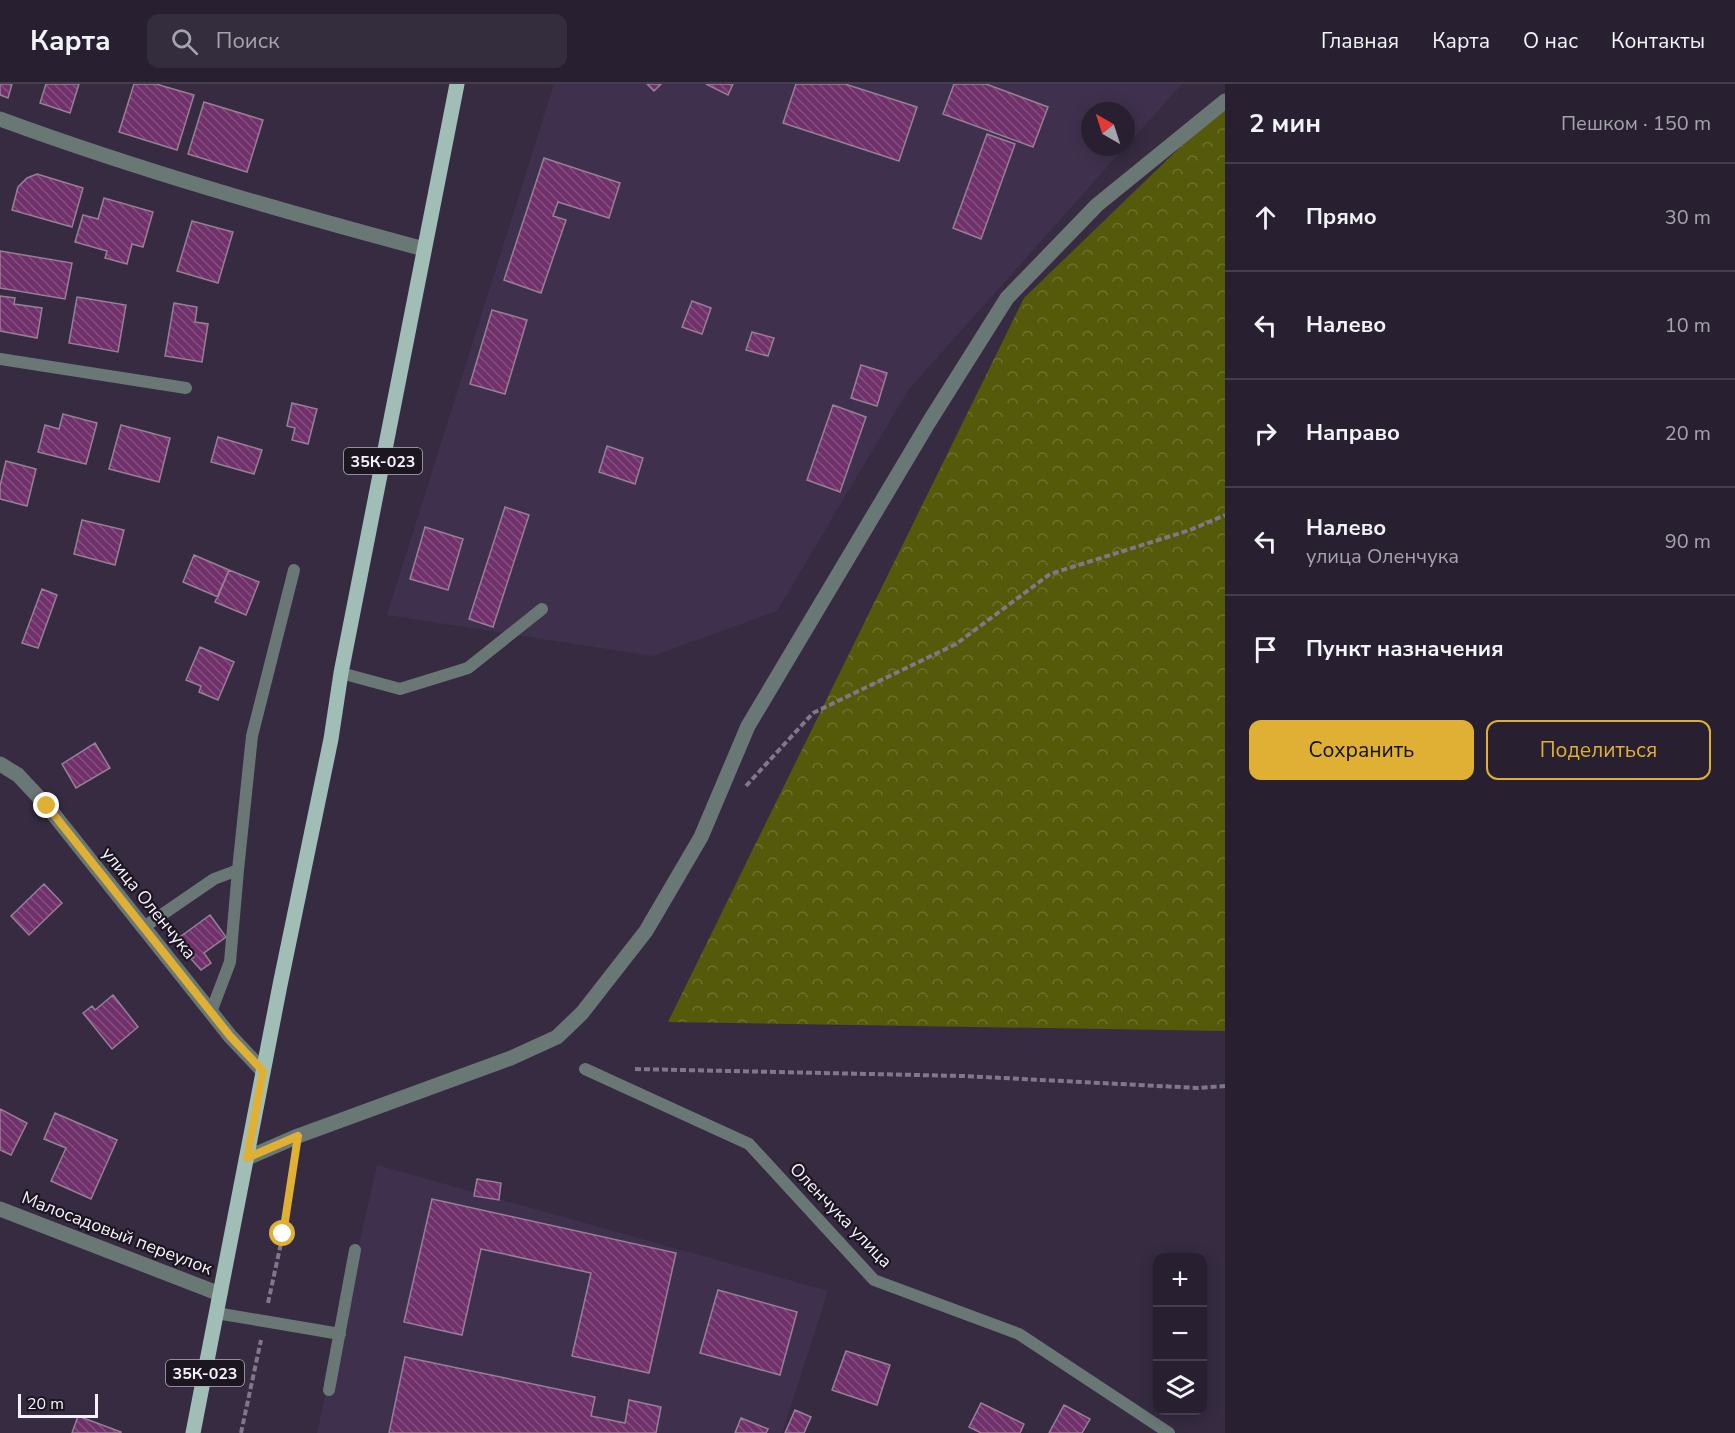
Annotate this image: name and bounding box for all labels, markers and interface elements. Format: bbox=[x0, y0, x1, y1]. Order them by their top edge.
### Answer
search box bbox=[147, 14, 567, 68]
text: Карта bbox=[30, 22, 111, 60]
icon: search bbox=[168, 25, 201, 58]
text: Поиск bbox=[216, 26, 280, 56]
text: Главная bbox=[1321, 27, 1399, 55]
text: Карта bbox=[1432, 27, 1490, 55]
text: О нас bbox=[1523, 27, 1578, 55]
text: Контакты bbox=[1611, 27, 1705, 55]
north arrow bbox=[1081, 102, 1135, 156]
text: 2 мин bbox=[1249, 106, 1321, 141]
text: Пешком · 150 m bbox=[1561, 110, 1711, 137]
icon: ahead bbox=[1249, 201, 1282, 234]
text: Прямо bbox=[1306, 202, 1377, 232]
text: 30 m bbox=[1665, 204, 1711, 231]
icon: left bbox=[1249, 309, 1282, 342]
text: Налево bbox=[1306, 310, 1386, 340]
text: 10 m bbox=[1665, 312, 1711, 339]
icon: right bbox=[1249, 417, 1282, 450]
text: Направо bbox=[1306, 418, 1400, 448]
text: 20 m bbox=[1665, 420, 1711, 447]
road number: 35К-023 bbox=[344, 448, 422, 474]
text: Налево bbox=[1306, 513, 1386, 543]
icon: left bbox=[1249, 525, 1282, 558]
text: 90 m bbox=[1665, 528, 1711, 555]
text: улица Оленчука bbox=[1306, 543, 1459, 570]
icon: arrive bbox=[1249, 633, 1282, 666]
text: Пункт назначения bbox=[1306, 634, 1504, 664]
button: Сохранить bbox=[1249, 720, 1474, 780]
button: Поделиться bbox=[1486, 720, 1711, 780]
route end bbox=[33, 792, 59, 818]
street label: улица Оленчука bbox=[96, 842, 202, 964]
street label: Оленчука улица bbox=[785, 1157, 897, 1273]
street label: Малосадовый переулок bbox=[18, 1186, 216, 1281]
route start bbox=[269, 1220, 295, 1246]
map controls bbox=[1153, 1253, 1207, 1415]
button: + bbox=[1153, 1253, 1207, 1307]
button: − bbox=[1153, 1307, 1207, 1361]
road number: 35К-023 bbox=[166, 1360, 244, 1386]
button: layers bbox=[1153, 1361, 1207, 1415]
scale bar bbox=[18, 1391, 98, 1418]
text: 20 m bbox=[27, 1393, 64, 1415]

